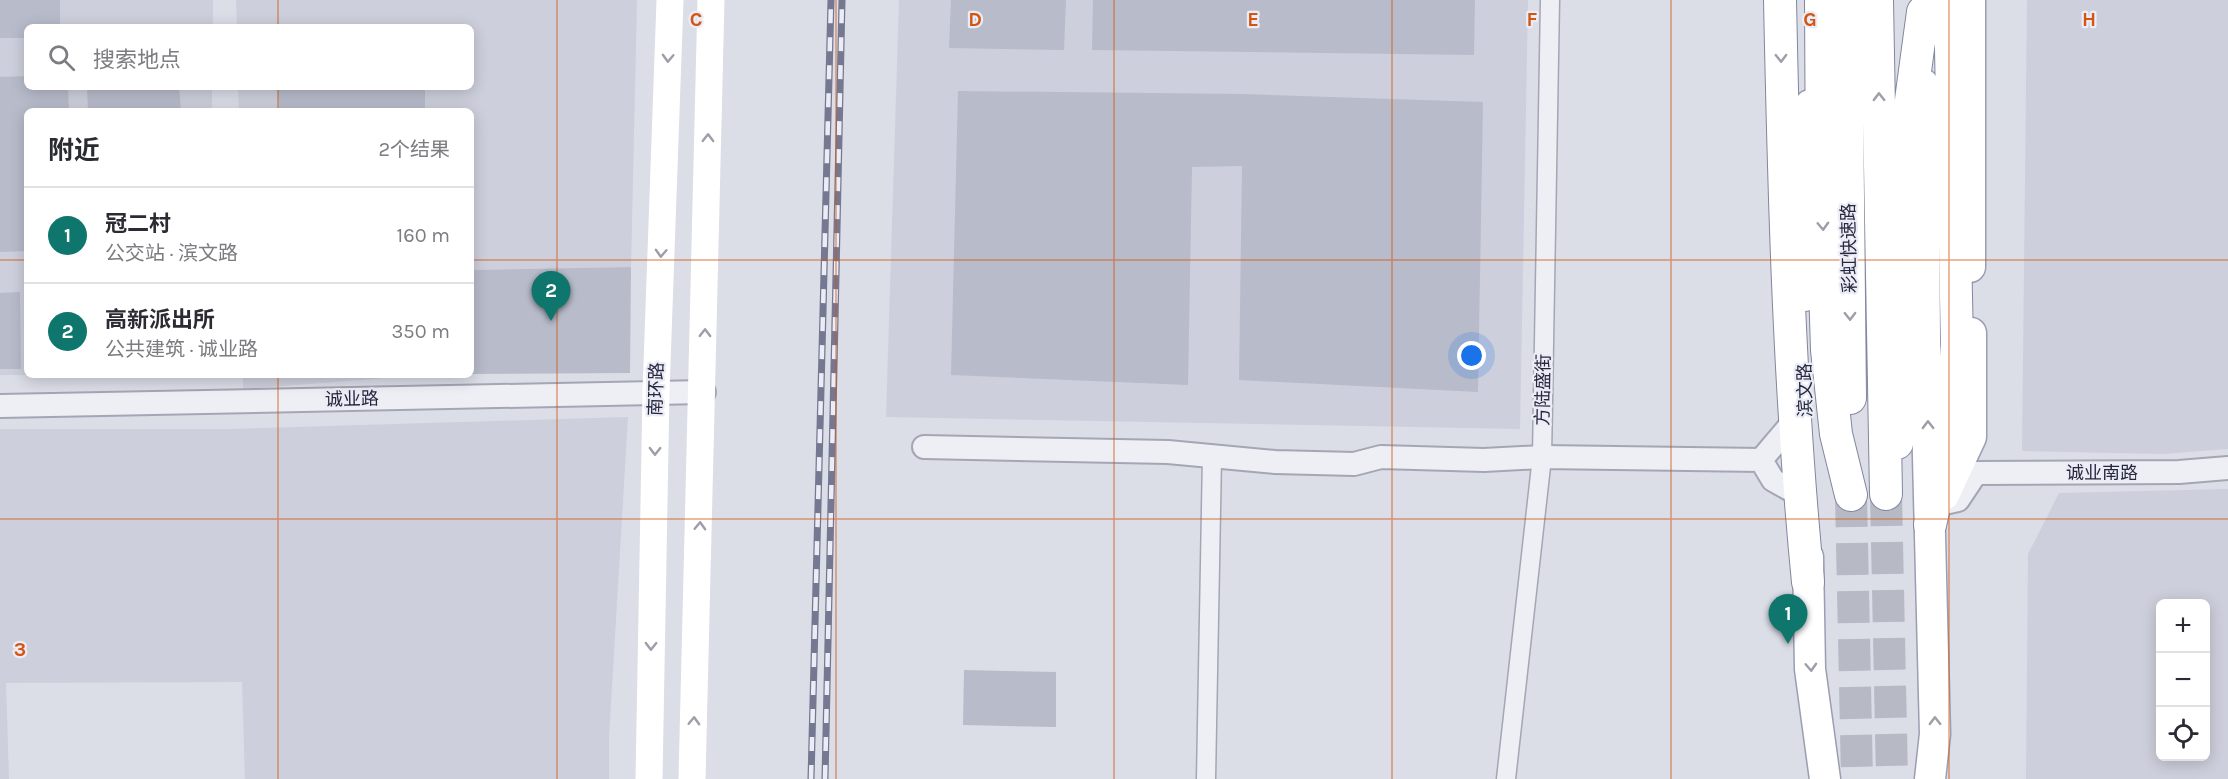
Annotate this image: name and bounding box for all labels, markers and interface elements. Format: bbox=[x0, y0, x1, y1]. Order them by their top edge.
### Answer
text: C bbox=[690, 8, 702, 31]
text: D bbox=[968, 8, 982, 31]
text: E bbox=[1247, 8, 1259, 31]
text: F bbox=[1527, 8, 1538, 31]
text: G bbox=[1803, 8, 1817, 31]
text: H bbox=[2082, 8, 2096, 31]
search box bbox=[24, 24, 474, 90]
icon: search bbox=[45, 41, 78, 74]
text: 搜索地点 bbox=[93, 47, 181, 73]
one-way arrow bbox=[662, 54, 675, 63]
one-way arrow bbox=[1775, 54, 1787, 63]
one-way arrow bbox=[1873, 92, 1885, 101]
one-way arrow bbox=[702, 134, 714, 143]
text: 附近 bbox=[48, 135, 100, 166]
text: 2个结果 bbox=[378, 138, 450, 161]
street label: 彩虹快速路 bbox=[1837, 203, 1861, 293]
text: 冠二村 bbox=[105, 211, 171, 237]
one-way arrow bbox=[1816, 222, 1829, 231]
text: 1 bbox=[64, 224, 71, 247]
text: 160 m bbox=[397, 224, 450, 247]
text: 公交站 · 滨文路 bbox=[105, 242, 238, 265]
one-way arrow bbox=[654, 249, 667, 258]
pin: 2 bbox=[532, 272, 570, 321]
text: 高新派出所 bbox=[105, 307, 215, 333]
one-way arrow bbox=[1843, 311, 1856, 320]
text: 2 bbox=[61, 320, 74, 343]
text: 350 m bbox=[392, 320, 450, 343]
one-way arrow bbox=[698, 329, 711, 338]
text: 公共建筑 · 诚业路 bbox=[105, 338, 258, 361]
your location bbox=[1457, 341, 1486, 370]
street label: 方陆盛街 bbox=[1531, 354, 1555, 426]
street label: 南环路 bbox=[644, 362, 668, 416]
street label: 滨文路 bbox=[1794, 363, 1816, 417]
street label: 诚业路 bbox=[325, 388, 379, 410]
one-way arrow bbox=[1921, 420, 1934, 429]
one-way arrow bbox=[648, 446, 661, 455]
street label: 诚业南路 bbox=[2066, 462, 2138, 484]
one-way arrow bbox=[693, 521, 706, 530]
pin: 1 bbox=[1768, 594, 1808, 644]
map controls bbox=[2156, 599, 2210, 761]
button: + bbox=[2156, 599, 2210, 653]
text: 3 bbox=[14, 638, 26, 661]
one-way arrow bbox=[645, 641, 657, 650]
button: − bbox=[2156, 653, 2210, 707]
one-way arrow bbox=[1804, 662, 1817, 671]
button: locate bbox=[2156, 707, 2210, 761]
one-way arrow bbox=[688, 716, 700, 725]
one-way arrow bbox=[1928, 716, 1941, 725]

